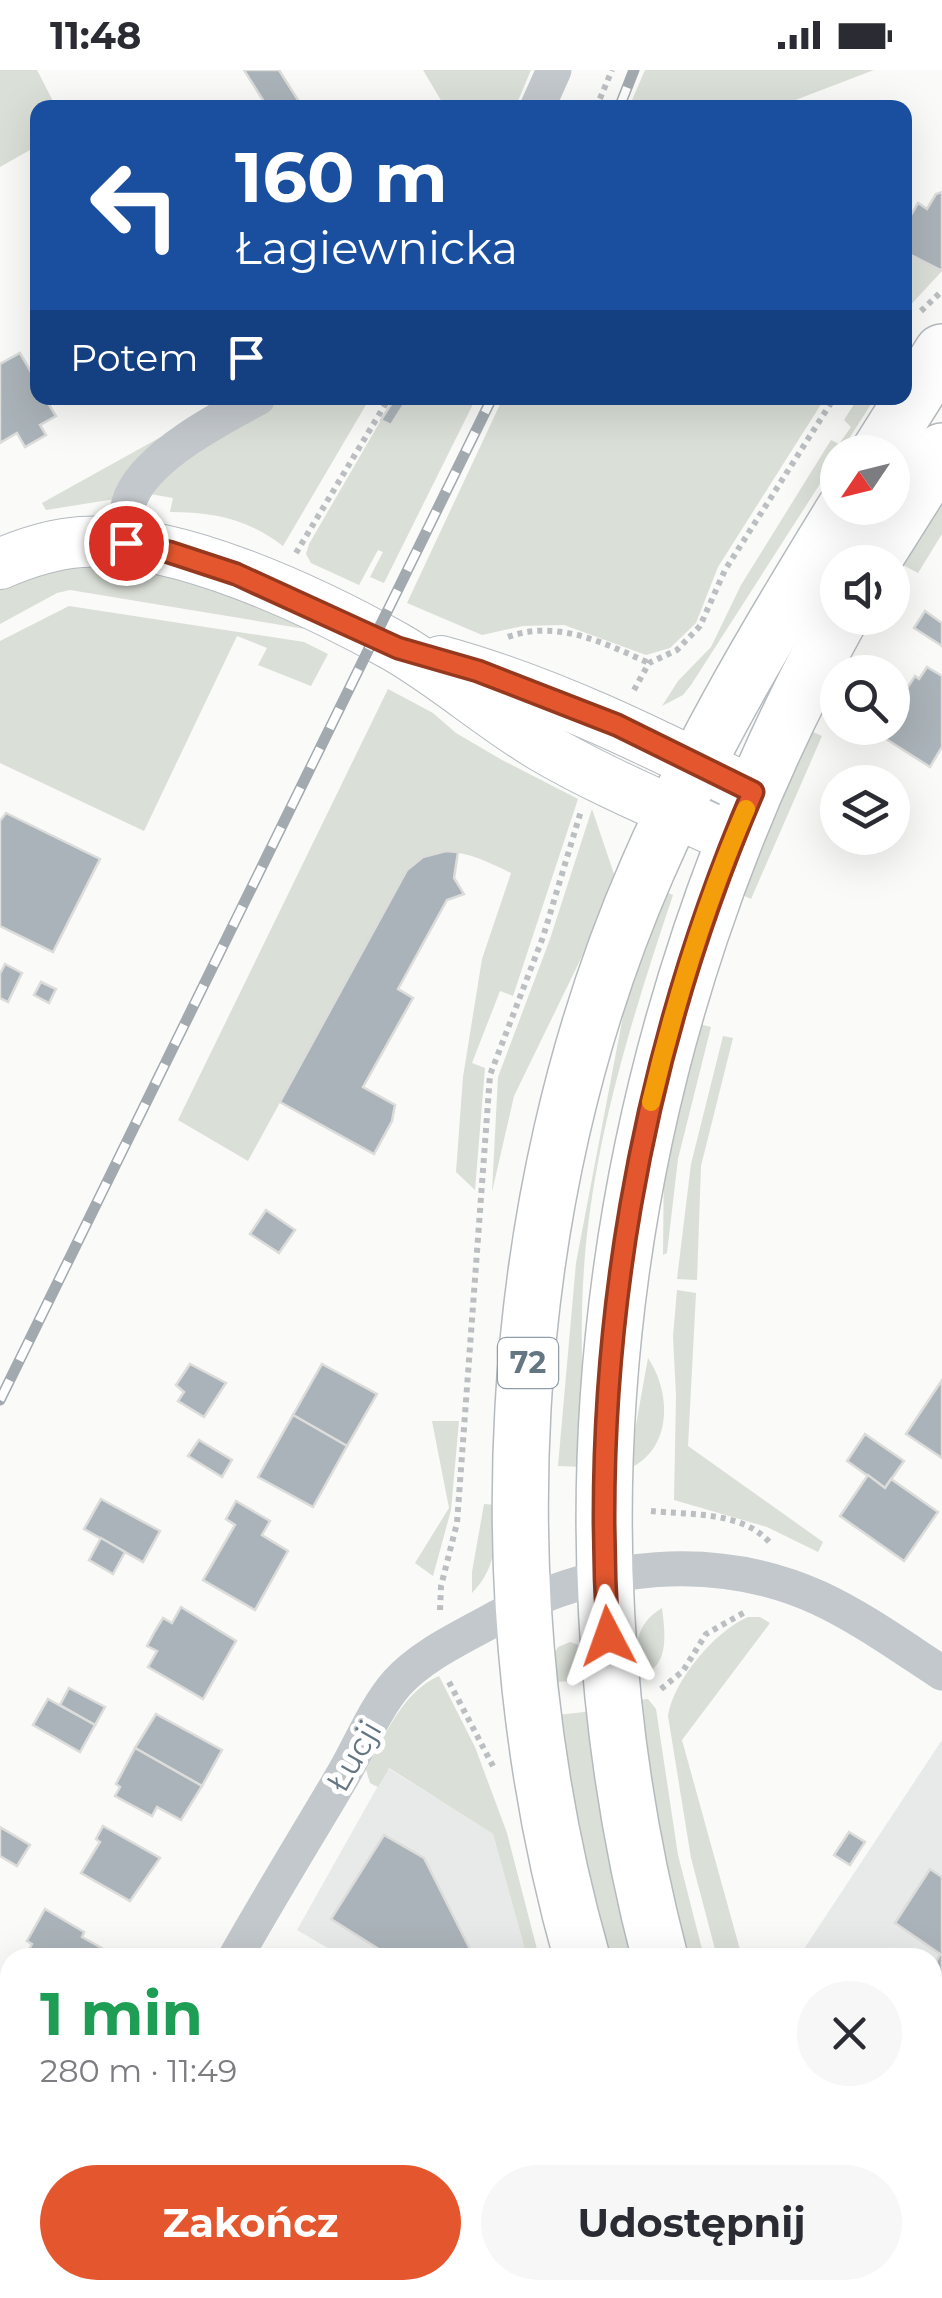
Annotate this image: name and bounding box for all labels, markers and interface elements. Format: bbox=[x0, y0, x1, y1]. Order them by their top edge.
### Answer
text: 11:48 bbox=[50, 12, 141, 59]
text: 160 m bbox=[235, 134, 448, 220]
icon: left bbox=[70, 140, 200, 270]
text: Łagiewnicka bbox=[235, 220, 518, 275]
icon: arrive bbox=[219, 330, 274, 385]
text: Potem bbox=[70, 334, 199, 381]
north arrow bbox=[820, 435, 910, 525]
map controls bbox=[820, 435, 910, 855]
pin bbox=[84, 501, 169, 586]
icon: arrive bbox=[99, 516, 154, 571]
button: sound bbox=[820, 545, 910, 635]
button: search bbox=[820, 655, 910, 745]
button: layers bbox=[820, 765, 910, 855]
road number: 72 bbox=[498, 1338, 558, 1388]
position arrow bbox=[556, 1584, 660, 1688]
street label: Łucji bbox=[318, 1713, 389, 1798]
text: 1 min bbox=[40, 1977, 203, 2050]
button: close bbox=[797, 1981, 902, 2086]
text: 280 m · 11:49 bbox=[40, 2051, 237, 2090]
button: Zakończ bbox=[40, 2165, 461, 2280]
button: Udostępnij bbox=[481, 2165, 902, 2280]

